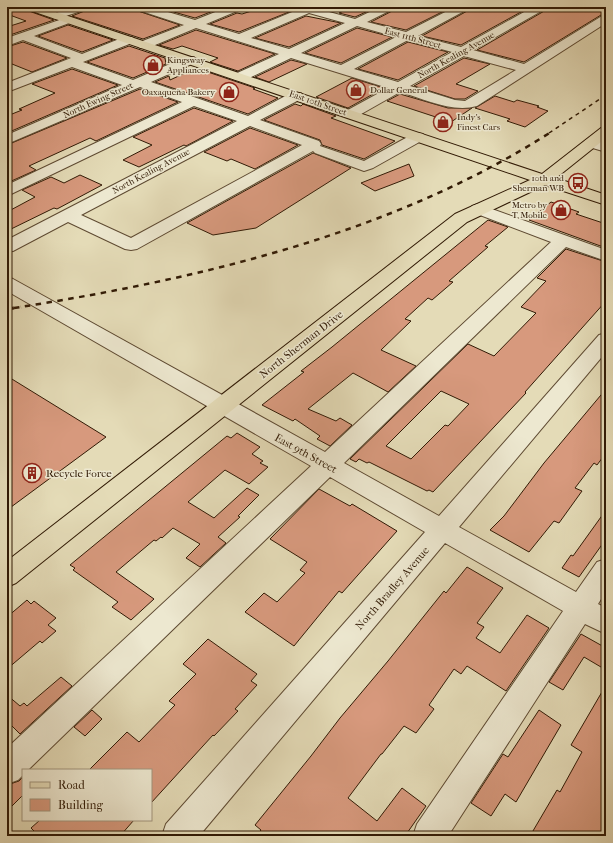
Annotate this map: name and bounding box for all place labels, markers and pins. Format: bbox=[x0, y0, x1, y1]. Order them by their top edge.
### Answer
shop icon: Kingsway Appliances bbox=[142, 54, 164, 76]
place label: Kingsway Appliances bbox=[166, 55, 209, 75]
shop icon: Dollar General bbox=[345, 79, 367, 101]
shop icon: Oaxaqueña Bakery bbox=[218, 81, 240, 103]
place label: Dollar General bbox=[370, 85, 428, 95]
place label: Oaxaqueña Bakery bbox=[142, 87, 216, 97]
shop icon: Indy's Finest Cars bbox=[432, 111, 454, 133]
place label: Indy's Finest Cars bbox=[457, 112, 501, 132]
bus stop icon: 10th and Sherman WB bbox=[567, 172, 589, 194]
place label: 10th and Sherman WB bbox=[513, 173, 564, 193]
shop icon: Metro by T-Mobile bbox=[550, 199, 572, 221]
place label: Metro by T-Mobile bbox=[512, 200, 548, 220]
building icon: Recycle Force bbox=[21, 462, 43, 484]
place label: Recycle Force bbox=[46, 467, 112, 480]

